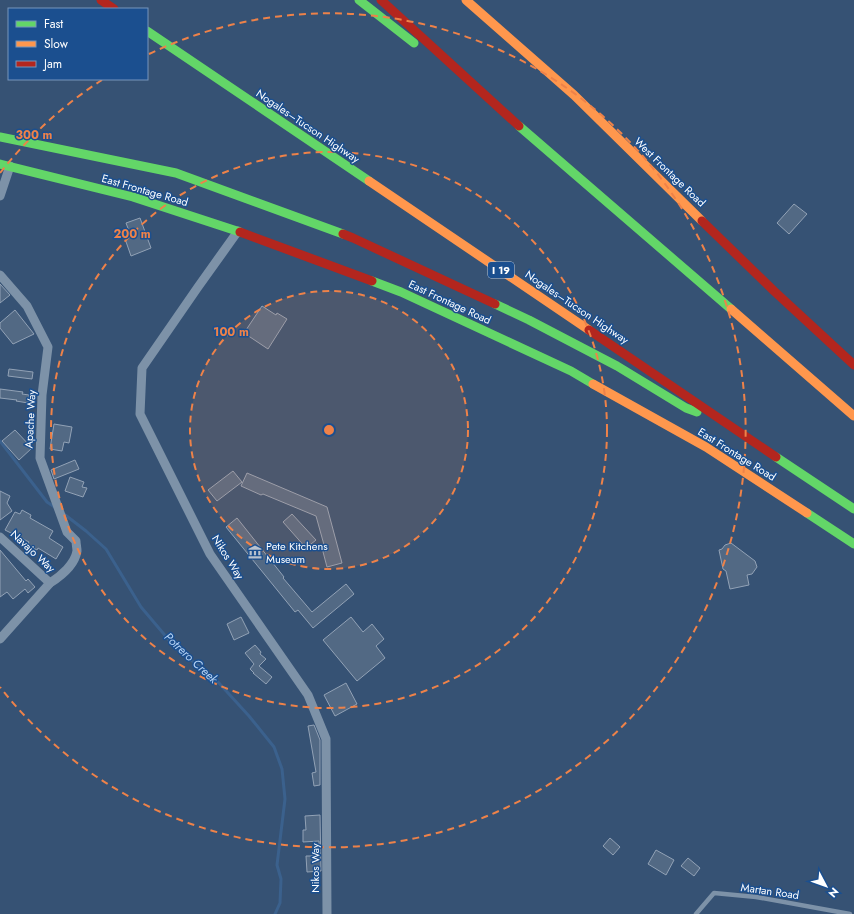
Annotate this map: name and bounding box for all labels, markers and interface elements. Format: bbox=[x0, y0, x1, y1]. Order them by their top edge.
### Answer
legend bbox=[8, 8, 148, 80]
text: Fast bbox=[44, 15, 63, 33]
text: Slow bbox=[44, 35, 69, 53]
text: Jam bbox=[42, 55, 62, 73]
street label: Nogales–Tucson Highway bbox=[253, 85, 363, 167]
text: 300 m bbox=[16, 126, 53, 144]
street label: West Frontage Road bbox=[631, 134, 709, 210]
street label: East Frontage Road bbox=[100, 170, 190, 210]
text: 200 m bbox=[113, 225, 151, 243]
road number: I 19 bbox=[488, 262, 514, 278]
street label: Nogales–Tucson Highway bbox=[522, 266, 632, 348]
street label: East Frontage Road bbox=[406, 276, 494, 328]
text: 100 m bbox=[213, 323, 249, 341]
street label: Apache Way bbox=[20, 389, 40, 449]
centre of rings bbox=[322, 423, 336, 437]
street label: East Frontage Road bbox=[695, 424, 779, 484]
street label: Navajo Way bbox=[7, 526, 59, 576]
street label: Nikos Way bbox=[208, 532, 248, 582]
place label: Pete Kitchens Museum bbox=[266, 538, 328, 567]
museum icon: Pete Kitchens Museum bbox=[247, 544, 263, 560]
water label: Potrero Creek bbox=[160, 628, 223, 688]
street label: Nikos Way bbox=[307, 843, 323, 893]
north arrow bbox=[806, 866, 846, 906]
street label: Martan Road bbox=[740, 879, 800, 903]
text: N bbox=[825, 884, 842, 901]

